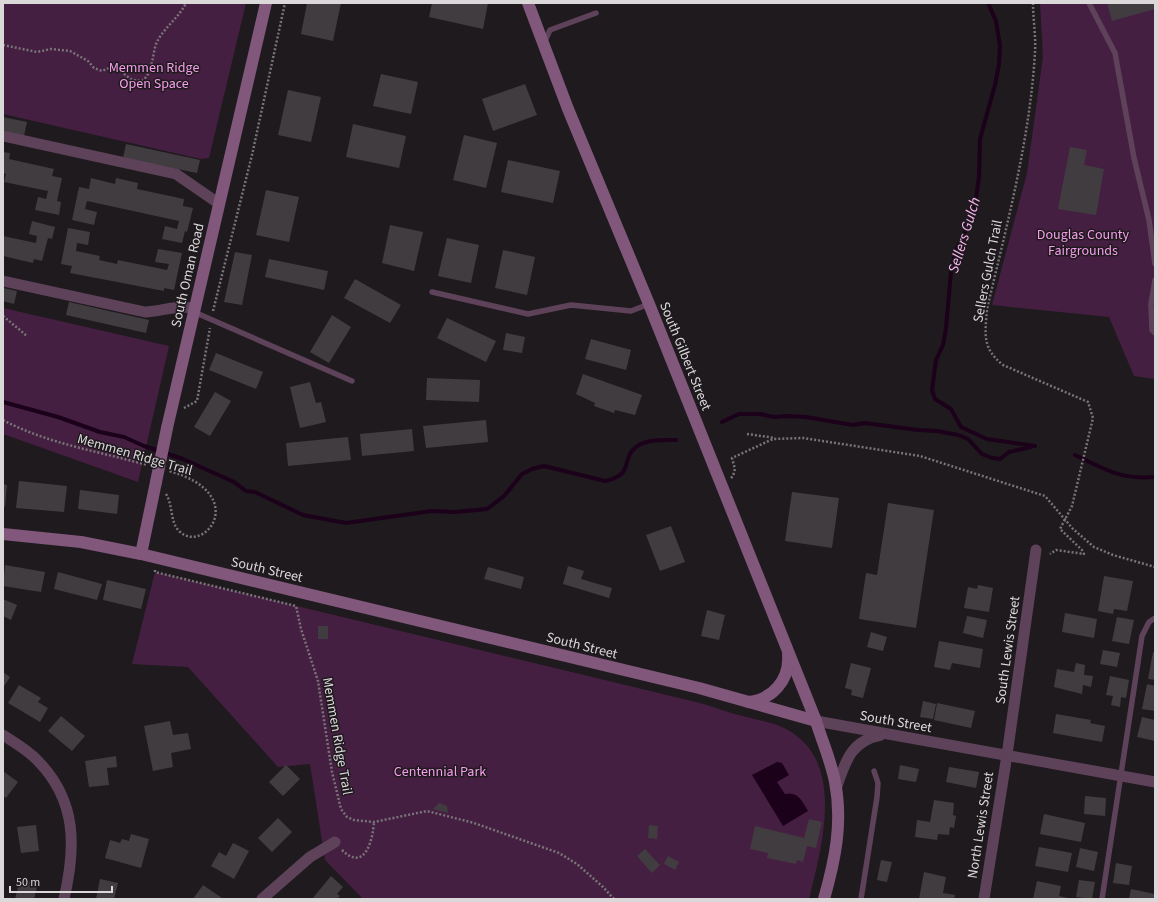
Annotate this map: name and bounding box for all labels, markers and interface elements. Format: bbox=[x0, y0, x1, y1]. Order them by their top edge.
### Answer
park label: Memmen Ridge Open Space bbox=[109, 58, 199, 94]
water label: Sellers Gulch bbox=[943, 195, 986, 276]
street label: Sellers Gulch Trail bbox=[968, 218, 1008, 324]
street label: South Oman Road bbox=[166, 221, 210, 329]
park label: Douglas County Fairgrounds bbox=[1037, 225, 1130, 261]
street label: South Gilbert Street bbox=[654, 299, 716, 414]
street label: Memmen Ridge Trail bbox=[75, 429, 195, 481]
street label: South Street bbox=[229, 552, 305, 588]
street label: South Lewis Street bbox=[991, 595, 1025, 705]
street label: South Street bbox=[544, 627, 620, 665]
street label: Memmen Ridge Trail bbox=[317, 676, 357, 797]
street label: South Street bbox=[858, 706, 934, 738]
park label: Centennial Park bbox=[394, 762, 486, 782]
street label: North Lewis Street bbox=[963, 770, 999, 880]
scale bar bbox=[10, 868, 112, 894]
text: 50 m bbox=[16, 874, 40, 891]

